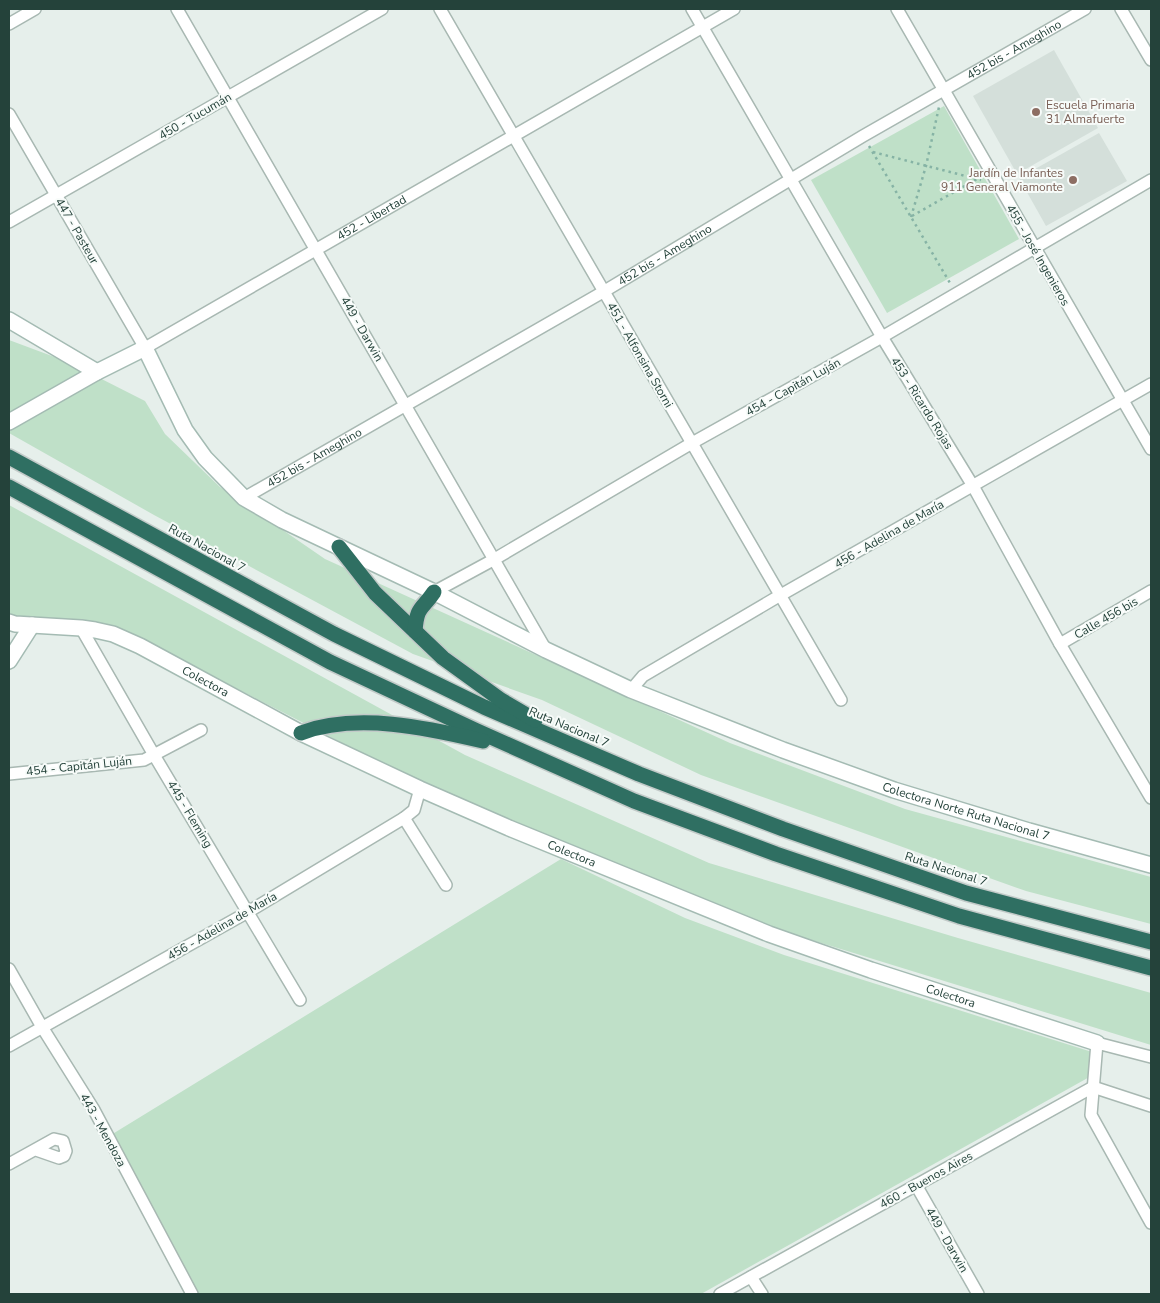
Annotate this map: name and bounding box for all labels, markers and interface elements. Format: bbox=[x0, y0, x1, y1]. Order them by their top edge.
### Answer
street label: 452 bis - Ameghino bbox=[963, 16, 1065, 83]
street label: 450 - Tucumán bbox=[156, 89, 234, 143]
place label: Escuela Primaria 31 Almafuerte bbox=[1046, 97, 1135, 127]
marker: Escuela Primaria 31 Almafuerte bbox=[1030, 106, 1042, 118]
place label: Jardín de Infantes 911 General Viamonte bbox=[941, 165, 1063, 195]
marker: Jardín de Infantes 911 General Viamonte bbox=[1067, 174, 1079, 186]
street label: 452 - Libertad bbox=[334, 191, 409, 244]
street label: 447 - Pasteur bbox=[52, 195, 103, 268]
street label: 455 - José Ingenieros bbox=[1002, 201, 1074, 309]
street label: 452 bis - Ameghino bbox=[615, 220, 715, 289]
street label: 449 - Darwin bbox=[337, 294, 387, 364]
street label: 451 - Alfonsina Storni bbox=[603, 299, 677, 411]
street label: 454 - Capitán Luján bbox=[743, 354, 843, 420]
street label: 453 - Ricardo Rojas bbox=[887, 354, 957, 452]
street label: 452 bis - Ameghino bbox=[264, 424, 365, 491]
street label: 456 - Adelina de María bbox=[831, 496, 947, 572]
street label: Ruta Nacional 7 bbox=[166, 520, 248, 576]
street label: Calle 456 bis bbox=[1071, 593, 1141, 643]
street label: Colectora bbox=[179, 662, 232, 701]
street label: Ruta Nacional 7 bbox=[526, 703, 612, 751]
street label: 454 - Capitán Luján bbox=[25, 752, 133, 780]
street label: 445 - Fleming bbox=[164, 777, 216, 851]
street label: Colectora Norte Ruta Nacional 7 bbox=[880, 778, 1051, 844]
street label: Colectora bbox=[545, 836, 598, 871]
street label: Ruta Nacional 7 bbox=[903, 848, 989, 890]
street label: 456 - Adelina de María bbox=[164, 888, 280, 964]
street label: Colectora bbox=[924, 980, 978, 1011]
street label: 443 - Mendoza bbox=[76, 1090, 130, 1170]
street label: 460 - Buenos Aires bbox=[876, 1148, 976, 1212]
street label: 449 - Darwin bbox=[922, 1205, 972, 1275]

